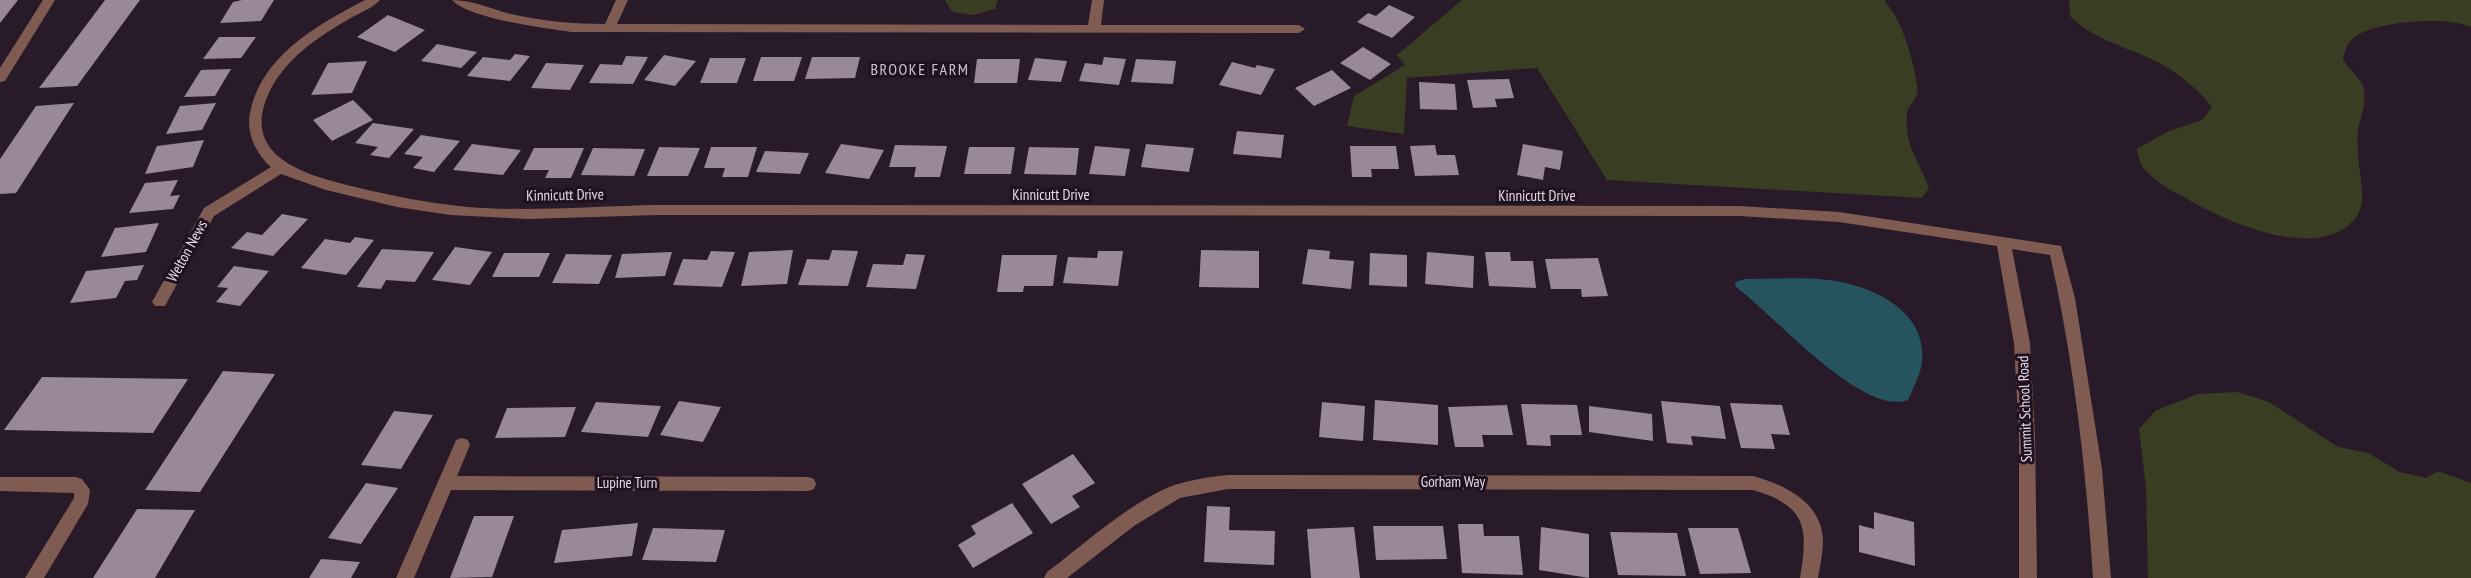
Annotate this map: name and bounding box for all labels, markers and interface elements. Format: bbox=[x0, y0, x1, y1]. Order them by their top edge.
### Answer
district label: BROOKE FARM bbox=[870, 59, 970, 79]
street label: Kinnicutt Drive bbox=[526, 184, 604, 205]
street label: Kinnicutt Drive bbox=[1012, 185, 1090, 204]
street label: Kinnicutt Drive bbox=[1498, 186, 1576, 205]
street label: Welton News bbox=[162, 217, 211, 285]
street label: Summit School Road bbox=[2013, 355, 2036, 463]
street label: Gorham Way bbox=[1421, 472, 1486, 491]
street label: Lupine Turn bbox=[597, 473, 657, 492]

